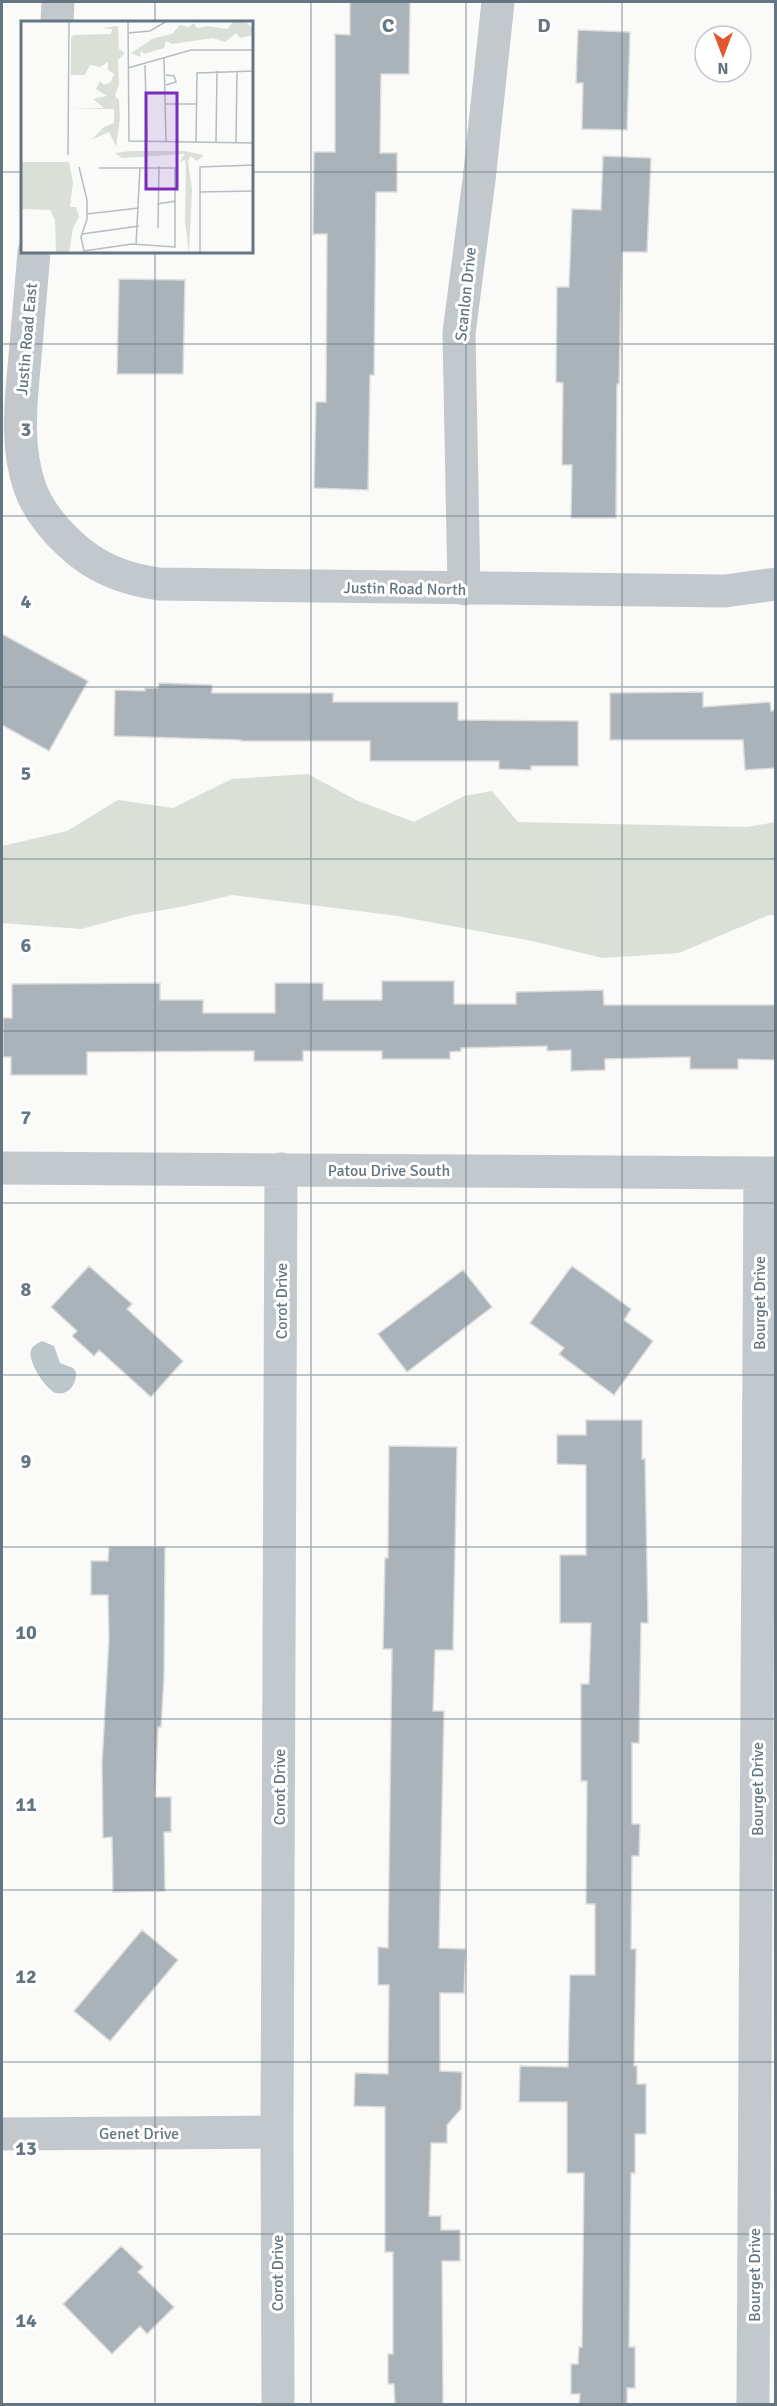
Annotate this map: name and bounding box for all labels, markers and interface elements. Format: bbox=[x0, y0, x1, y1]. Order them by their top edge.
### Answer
text: C bbox=[382, 13, 394, 38]
text: D bbox=[537, 13, 551, 38]
inset map bbox=[21, 21, 254, 254]
north arrow bbox=[693, 24, 753, 84]
text: N bbox=[717, 58, 729, 78]
street label: Scanlon Drive bbox=[451, 246, 481, 342]
street label: Justin Road East bbox=[12, 282, 42, 396]
text: 3 bbox=[21, 417, 31, 442]
street label: Justin Road North bbox=[343, 578, 467, 600]
text: 4 bbox=[21, 589, 32, 614]
text: 5 bbox=[21, 761, 31, 786]
text: 6 bbox=[21, 933, 32, 958]
text: 7 bbox=[21, 1105, 32, 1130]
street label: Patou Drive South bbox=[328, 1161, 450, 1181]
street label: Bourget Drive bbox=[750, 1256, 770, 1350]
street label: Corot Drive bbox=[272, 1263, 292, 1339]
text: 8 bbox=[21, 1277, 32, 1302]
text: 9 bbox=[21, 1449, 32, 1474]
text: 10 bbox=[15, 1620, 37, 1645]
street label: Bourget Drive bbox=[748, 1742, 768, 1836]
street label: Corot Drive bbox=[270, 1749, 290, 1825]
text: 11 bbox=[15, 1792, 37, 1817]
text: 12 bbox=[15, 1964, 37, 1989]
street label: Genet Drive bbox=[99, 2124, 179, 2144]
text: 13 bbox=[15, 2136, 37, 2161]
street label: Bourget Drive bbox=[745, 2228, 765, 2322]
street label: Corot Drive bbox=[268, 2235, 288, 2311]
text: 14 bbox=[15, 2308, 37, 2333]

